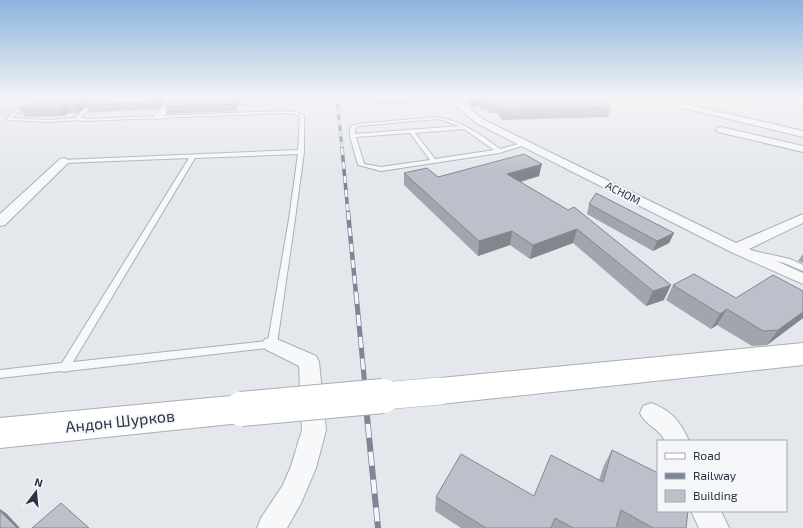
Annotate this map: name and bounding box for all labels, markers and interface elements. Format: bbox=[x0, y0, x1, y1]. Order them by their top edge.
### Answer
street label: АСНОМ bbox=[604, 178, 643, 207]
street label: Андон Шурков bbox=[64, 405, 176, 437]
legend bbox=[657, 440, 787, 512]
text: Road bbox=[693, 448, 721, 462]
text: Railway bbox=[693, 468, 737, 482]
north arrow bbox=[16, 472, 56, 512]
text: N bbox=[33, 475, 45, 489]
text: Building bbox=[693, 488, 738, 502]

